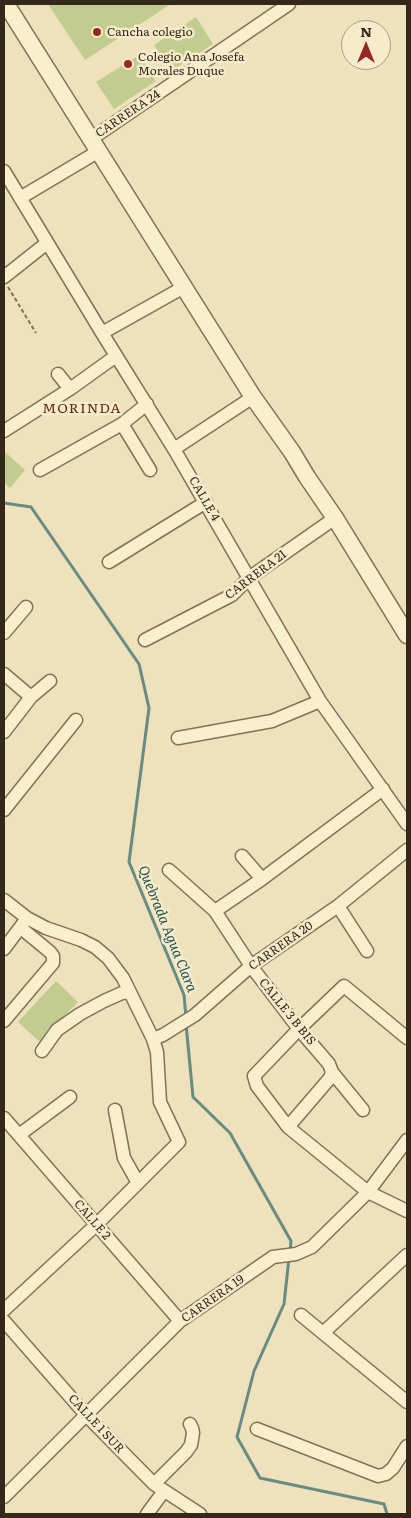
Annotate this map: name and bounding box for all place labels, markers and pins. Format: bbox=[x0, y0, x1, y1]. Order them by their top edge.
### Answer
place label: Cancha colegio bbox=[107, 25, 193, 39]
marker: Cancha colegio bbox=[91, 26, 103, 38]
place label: Colegio Ana Josefa Morales Duque bbox=[138, 50, 245, 78]
marker: Colegio Ana Josefa Morales Duque bbox=[122, 58, 134, 70]

